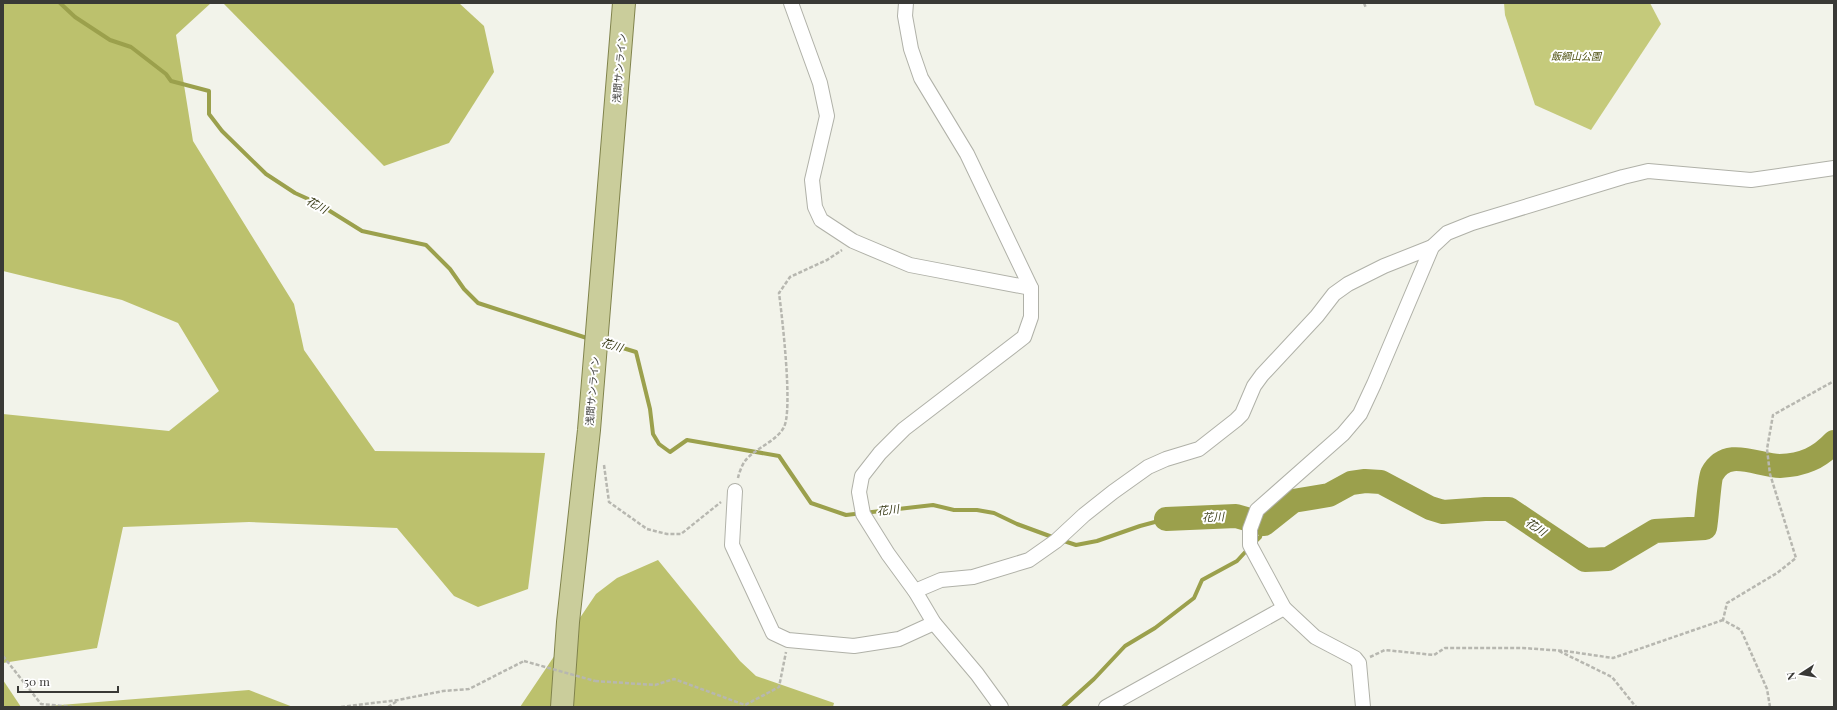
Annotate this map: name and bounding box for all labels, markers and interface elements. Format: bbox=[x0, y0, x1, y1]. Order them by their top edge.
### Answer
street label: 浅間サンライン bbox=[609, 33, 629, 103]
park label: 飯綱山公園 bbox=[1551, 49, 1603, 63]
water label: 花川 bbox=[304, 193, 331, 217]
water label: 花川 bbox=[599, 334, 626, 355]
street label: 浅間サンライン bbox=[582, 356, 602, 426]
water label: 花川 bbox=[876, 501, 901, 518]
water label: 花川 bbox=[1202, 508, 1225, 525]
water label: 花川 bbox=[1523, 514, 1550, 540]
north arrow bbox=[1781, 654, 1821, 694]
scale bar bbox=[18, 668, 118, 694]
text: N bbox=[1783, 671, 1799, 682]
text: 50 m bbox=[24, 673, 50, 689]

